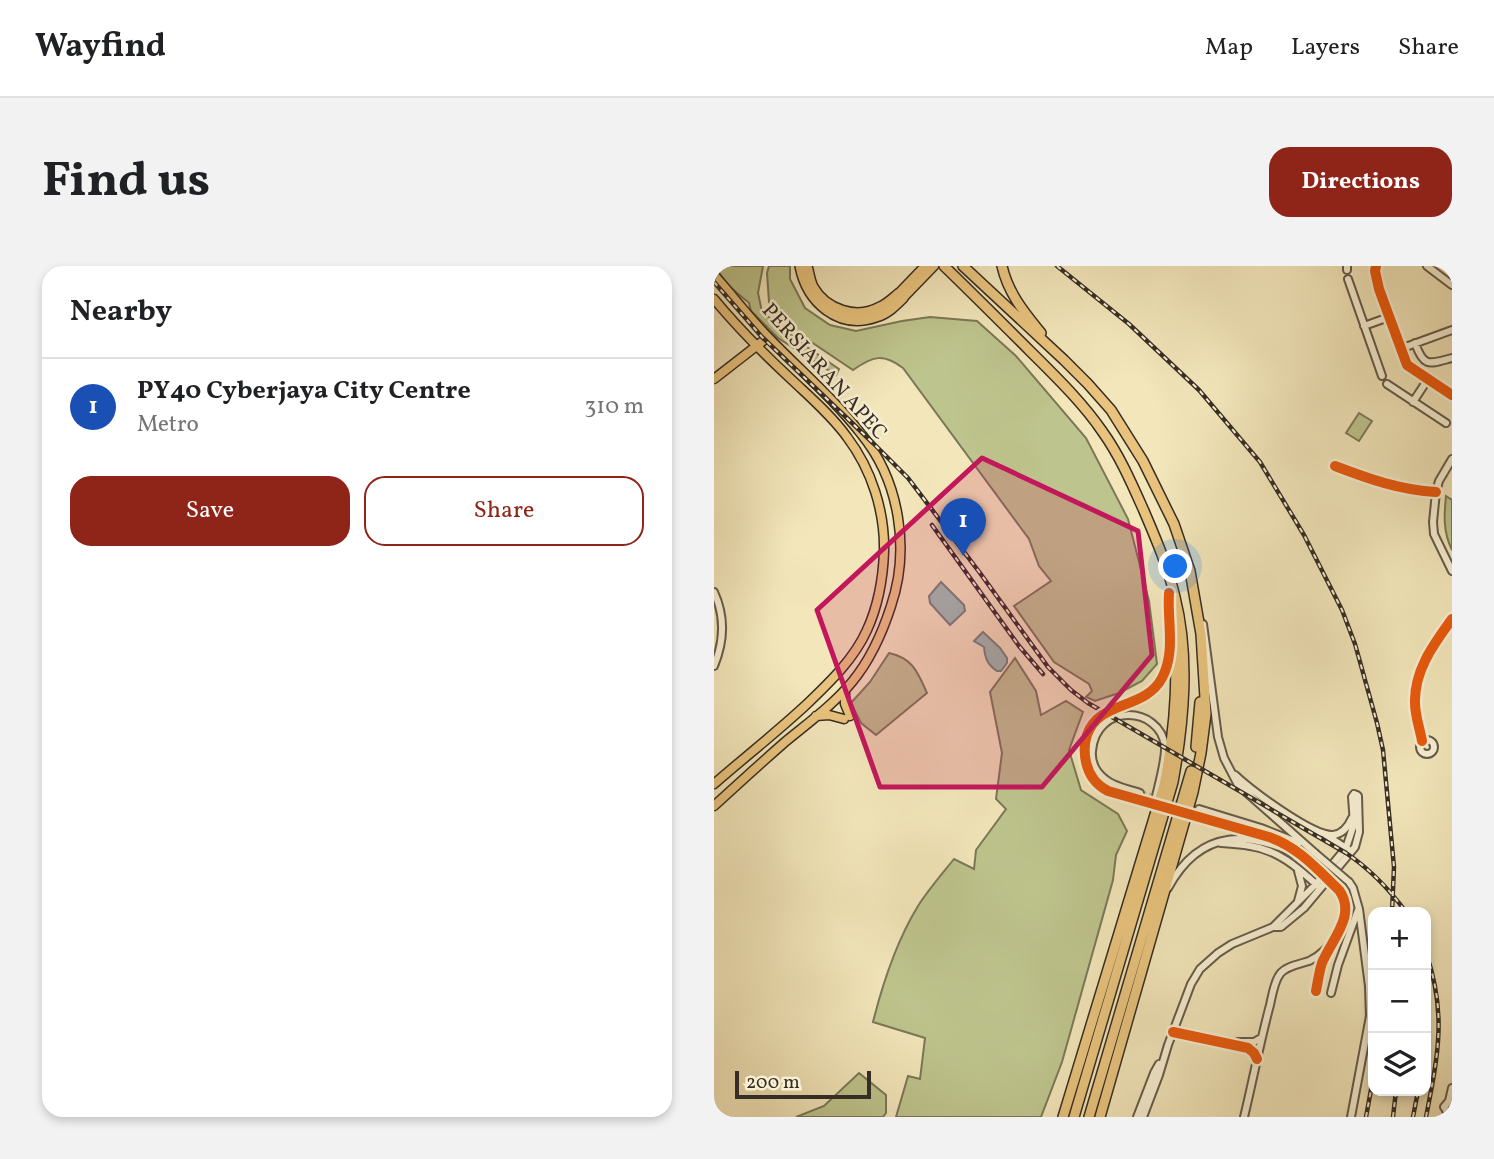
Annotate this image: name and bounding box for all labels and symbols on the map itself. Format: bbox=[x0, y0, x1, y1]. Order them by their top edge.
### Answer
street label: PERSIARAN APEC bbox=[755, 297, 893, 447]
pin: 1 bbox=[940, 498, 986, 556]
your location bbox=[1158, 549, 1192, 583]
scale bar bbox=[735, 1068, 872, 1100]

